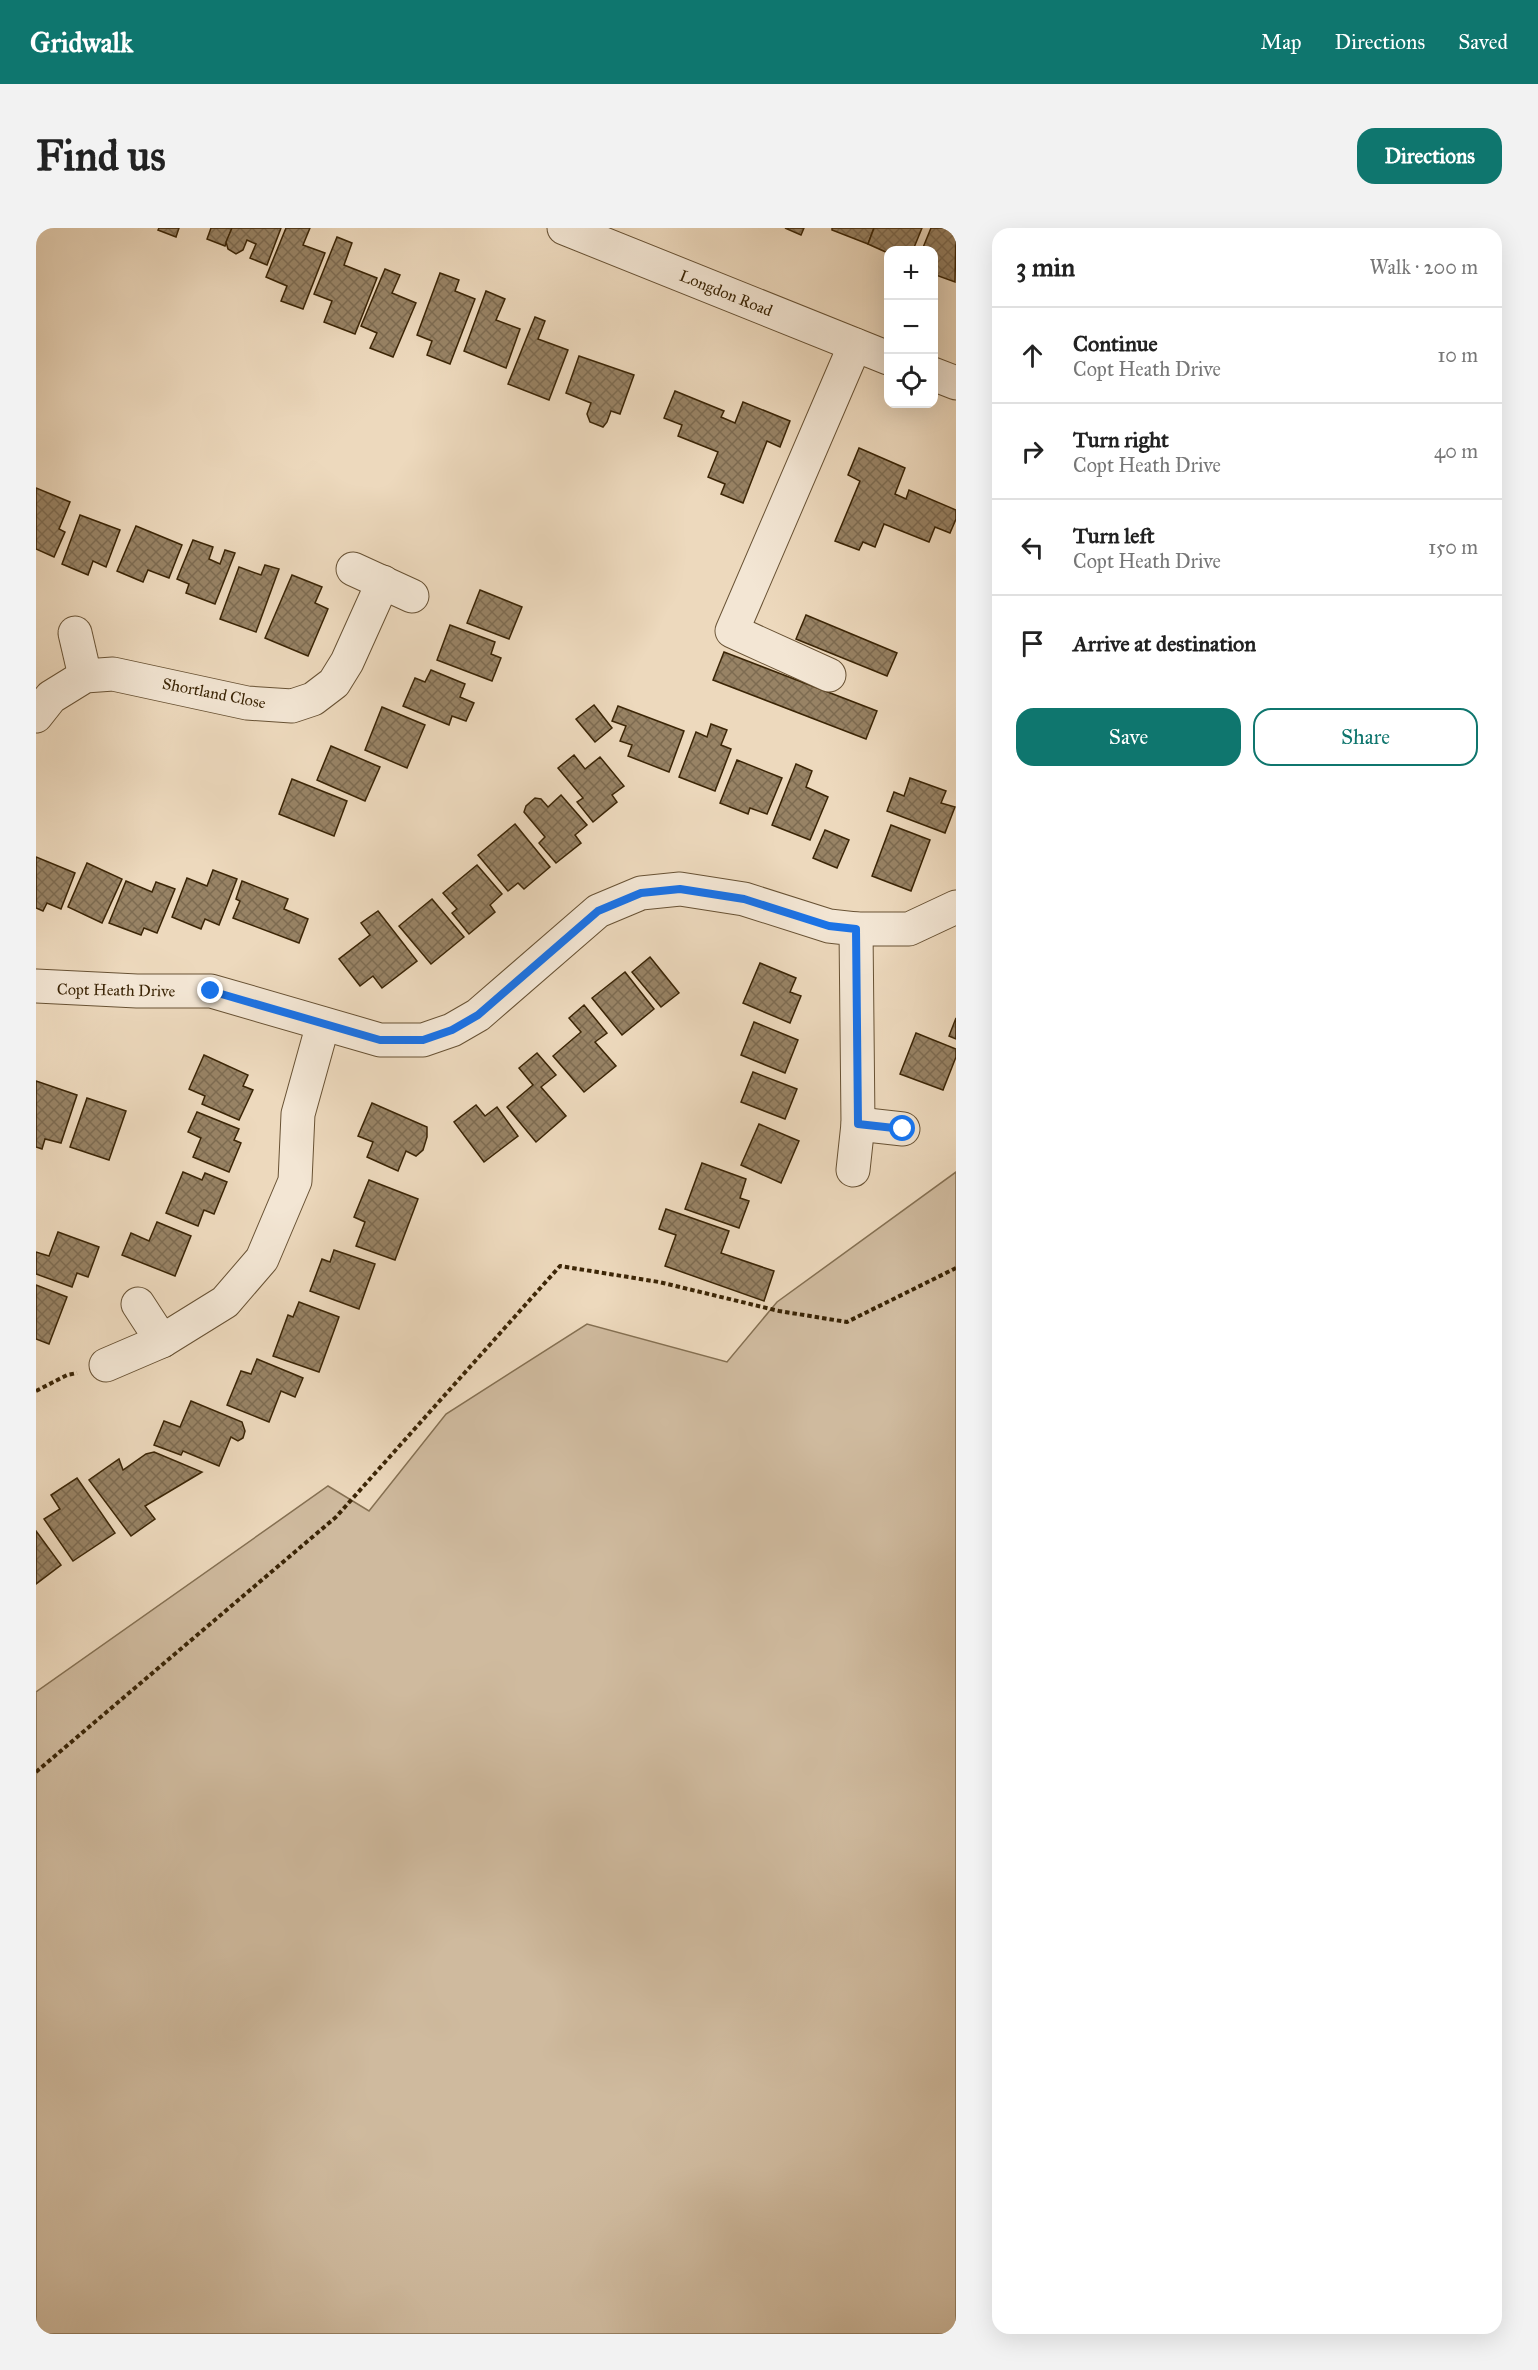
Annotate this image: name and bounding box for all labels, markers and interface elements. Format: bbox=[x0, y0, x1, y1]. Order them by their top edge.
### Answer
text: Gridwalk bbox=[30, 25, 133, 60]
text: Map bbox=[1261, 29, 1302, 55]
text: Directions bbox=[1335, 29, 1425, 55]
text: Saved bbox=[1458, 29, 1508, 55]
button: Directions bbox=[1357, 128, 1502, 184]
text: Find us bbox=[36, 130, 166, 182]
map controls bbox=[884, 246, 938, 408]
button: + bbox=[884, 246, 938, 300]
text: 3 min bbox=[1016, 251, 1075, 283]
text: Walk · 200 m bbox=[1370, 255, 1478, 279]
street label: Longdon Road bbox=[676, 266, 775, 321]
button: − bbox=[884, 300, 938, 354]
text: Continue bbox=[1073, 330, 1158, 357]
icon: ahead bbox=[1016, 339, 1049, 372]
text: 10 m bbox=[1437, 343, 1478, 367]
button: locate bbox=[884, 354, 938, 408]
text: Copt Heath Drive bbox=[1073, 357, 1221, 381]
text: Turn right bbox=[1073, 426, 1169, 453]
icon: right bbox=[1016, 435, 1049, 468]
text: 40 m bbox=[1434, 439, 1478, 463]
text: Copt Heath Drive bbox=[1073, 453, 1221, 477]
text: Turn left bbox=[1073, 522, 1155, 549]
icon: left bbox=[1016, 531, 1049, 564]
text: 150 m bbox=[1428, 535, 1478, 559]
text: Copt Heath Drive bbox=[1073, 549, 1221, 573]
icon: arrive bbox=[1016, 627, 1049, 660]
text: Arrive at destination bbox=[1073, 630, 1256, 657]
street label: Shortland Close bbox=[161, 674, 268, 712]
button: Save bbox=[1016, 708, 1241, 766]
button: Share bbox=[1253, 708, 1478, 766]
route end bbox=[197, 977, 223, 1003]
street label: Copt Heath Drive bbox=[57, 979, 176, 1001]
route start bbox=[889, 1115, 915, 1141]

